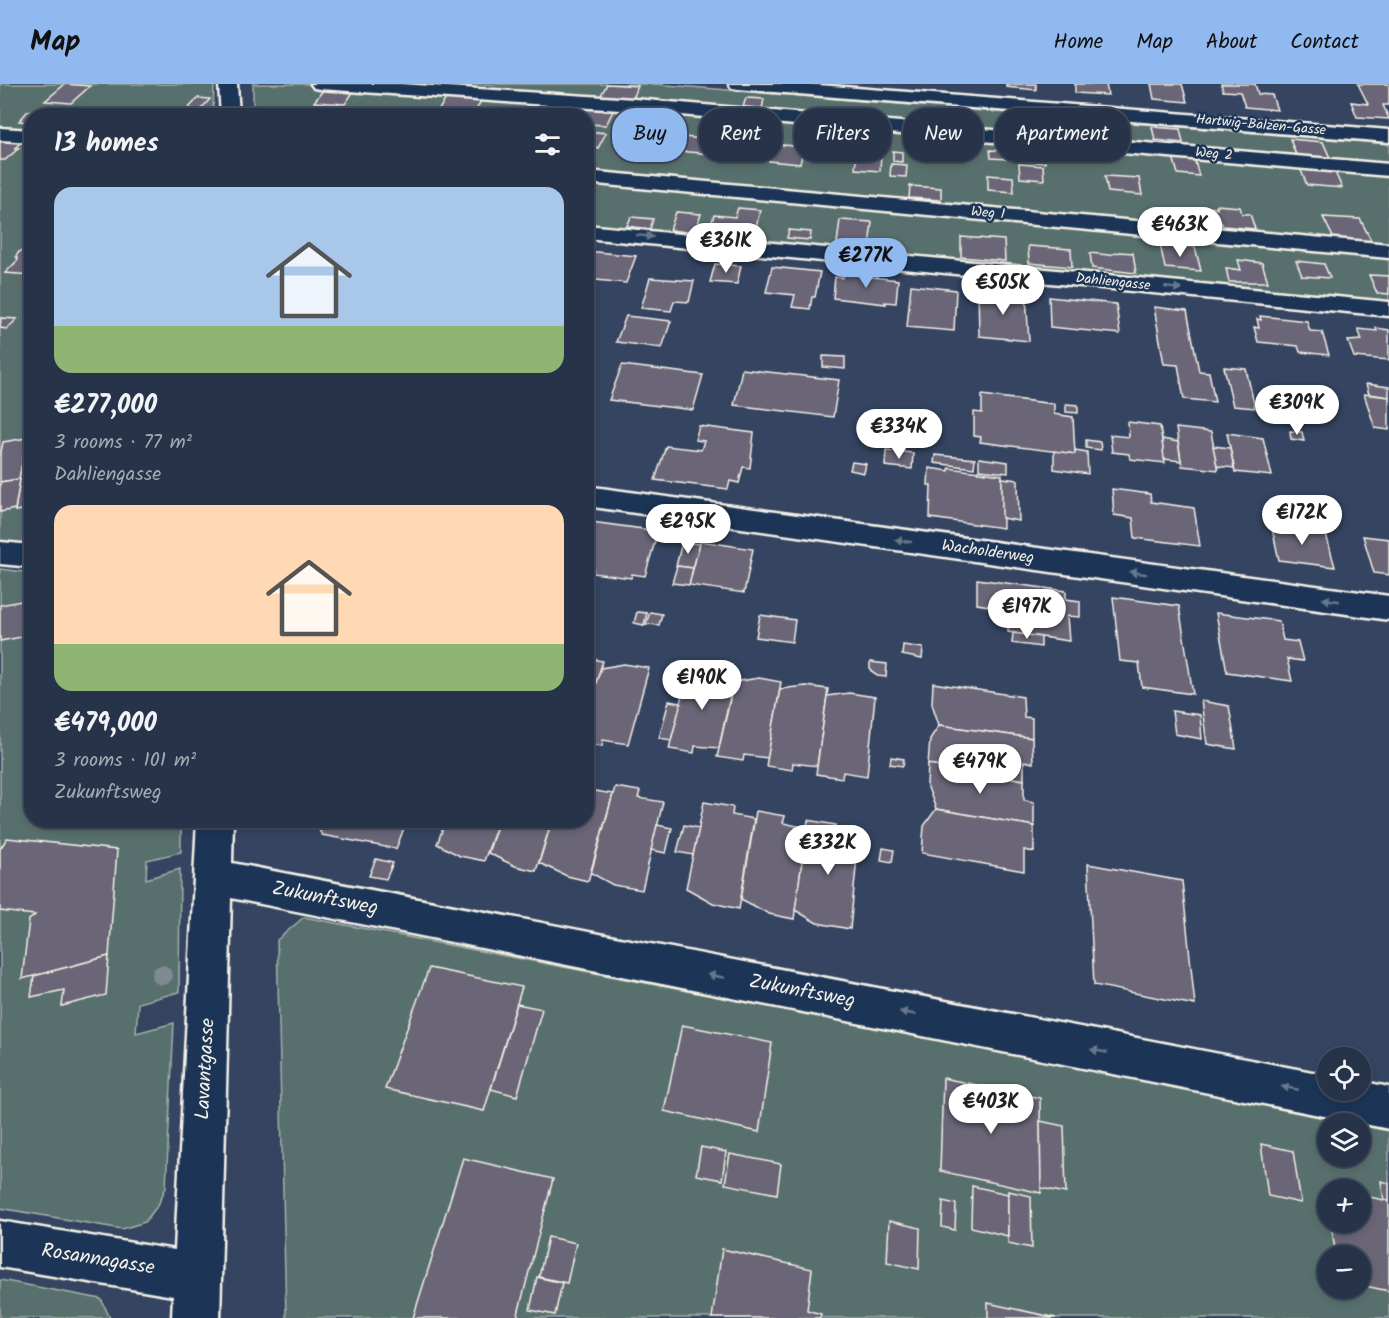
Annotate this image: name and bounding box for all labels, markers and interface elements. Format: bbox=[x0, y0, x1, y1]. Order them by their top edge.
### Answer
text: Map bbox=[30, 20, 81, 65]
text: Home bbox=[1054, 26, 1103, 59]
text: Map bbox=[1136, 26, 1173, 59]
text: About bbox=[1206, 26, 1257, 59]
text: Contact bbox=[1290, 26, 1359, 59]
chip: Buy bbox=[612, 108, 687, 162]
chip: Rent bbox=[699, 108, 782, 162]
chip: Filters bbox=[794, 108, 891, 162]
chip: New bbox=[903, 108, 983, 162]
chip: Apartment bbox=[995, 108, 1130, 162]
street label: Hartwig-Balzen-Gasse bbox=[1195, 108, 1328, 142]
text: 13 homes bbox=[54, 123, 159, 165]
icon: filters bbox=[531, 128, 564, 161]
street label: Weg 2 bbox=[1194, 141, 1234, 167]
street label: Weg 1 bbox=[970, 201, 1006, 225]
pin: €463K bbox=[1138, 207, 1222, 258]
text: €463K bbox=[1151, 210, 1209, 242]
pin: €361K bbox=[684, 223, 768, 274]
icon: home bbox=[255, 226, 363, 334]
text: €361K bbox=[700, 226, 752, 258]
one-way arrow bbox=[635, 231, 654, 241]
pin: €277K bbox=[824, 238, 908, 289]
text: €277K bbox=[838, 241, 894, 273]
pin: €505K bbox=[961, 265, 1045, 316]
street label: Dahliengasse bbox=[1075, 267, 1152, 297]
text: €505K bbox=[975, 268, 1031, 300]
one-way arrow bbox=[1164, 283, 1183, 293]
text: €277,000 bbox=[54, 385, 157, 427]
pin: €309K bbox=[1255, 385, 1339, 436]
text: €309K bbox=[1269, 388, 1325, 420]
pin: €334K bbox=[857, 409, 941, 460]
text: €334K bbox=[870, 412, 928, 444]
text: 3 rooms · 77 m² bbox=[54, 427, 192, 459]
text: Dahliengasse bbox=[54, 459, 161, 491]
pin: €172K bbox=[1260, 495, 1344, 546]
text: €172K bbox=[1276, 498, 1328, 530]
pin: €295K bbox=[646, 504, 730, 555]
text: €295K bbox=[660, 507, 716, 539]
street label: Wacholderweg bbox=[940, 533, 1036, 571]
one-way arrow bbox=[894, 536, 913, 545]
icon: home bbox=[255, 544, 363, 652]
one-way arrow bbox=[1128, 569, 1147, 578]
pin: €197K bbox=[985, 589, 1069, 640]
text: €197K bbox=[1002, 592, 1052, 624]
one-way arrow bbox=[1321, 596, 1340, 605]
pin: €190K bbox=[660, 660, 744, 711]
text: €190K bbox=[676, 663, 728, 695]
text: €479,000 bbox=[54, 703, 157, 745]
pin: €479K bbox=[938, 744, 1022, 795]
text: 3 rooms · 101 m² bbox=[54, 745, 196, 777]
text: €479K bbox=[952, 747, 1008, 779]
text: Zukunftsweg bbox=[54, 777, 161, 809]
pin: €332K bbox=[786, 825, 870, 876]
text: €332K bbox=[799, 828, 857, 860]
street label: Zukunftsweg bbox=[269, 873, 381, 925]
street label: Zukunftsweg bbox=[746, 966, 858, 1018]
one-way arrow bbox=[707, 971, 726, 980]
one-way arrow bbox=[898, 1008, 917, 1017]
street label: Lavantgasse bbox=[187, 1018, 225, 1120]
one-way arrow bbox=[1089, 1046, 1108, 1055]
map controls bbox=[1317, 1047, 1371, 1299]
button: locate bbox=[1317, 1047, 1371, 1101]
one-way arrow bbox=[1281, 1083, 1300, 1092]
pin: €403K bbox=[949, 1084, 1033, 1135]
text: €403K bbox=[963, 1087, 1019, 1119]
button: layers bbox=[1317, 1113, 1371, 1167]
button: + bbox=[1317, 1179, 1371, 1233]
street label: Rosannagasse bbox=[39, 1235, 157, 1285]
button: − bbox=[1317, 1245, 1371, 1299]

